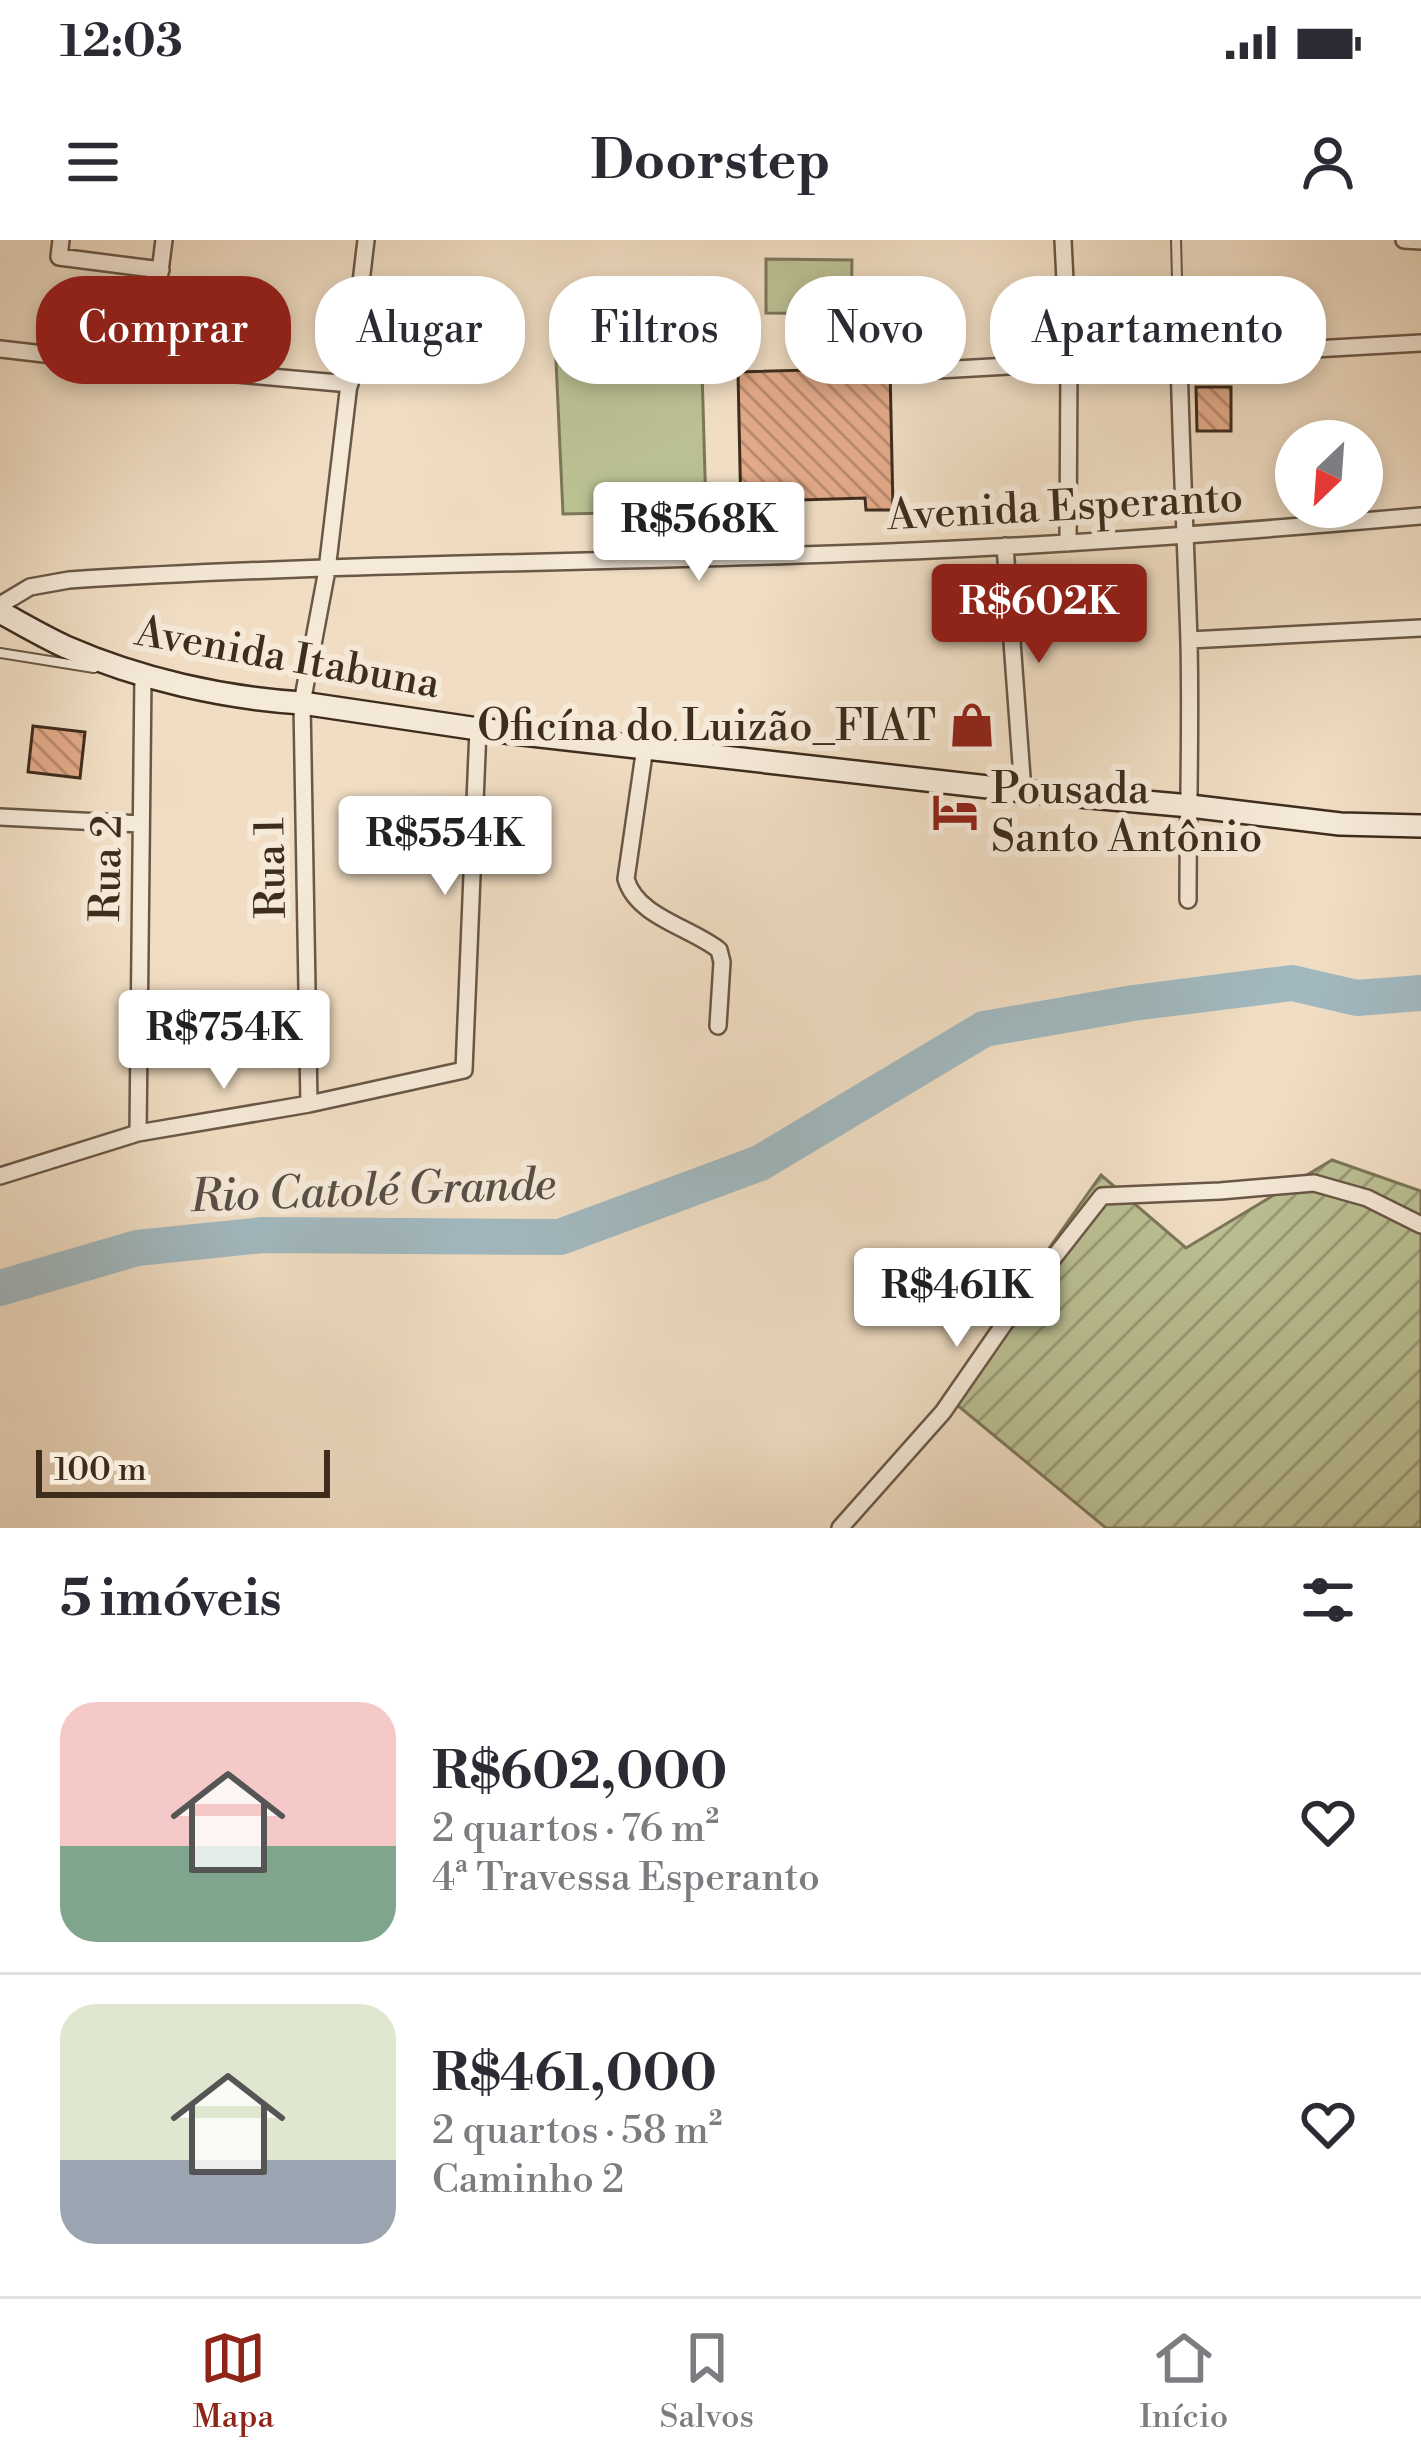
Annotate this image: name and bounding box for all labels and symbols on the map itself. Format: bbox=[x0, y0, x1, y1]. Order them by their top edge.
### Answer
north arrow bbox=[1275, 420, 1383, 528]
street label: Avenida Esperanto bbox=[885, 472, 1244, 543]
pin: R$568K bbox=[601, 482, 797, 584]
pin: R$602K bbox=[941, 564, 1137, 666]
street label: Avenida Itabuna bbox=[130, 605, 444, 711]
shop icon: Oficína do Luizão_FIAT bbox=[947, 700, 997, 750]
place label: Oficína do Luizão_FIAT bbox=[477, 701, 936, 754]
place label: Pousada Santo Antônio bbox=[991, 764, 1262, 865]
hotel icon: Pousada Santo Antônio bbox=[930, 787, 980, 837]
pin: R$554K bbox=[347, 796, 543, 898]
street label: Rua 2 bbox=[80, 814, 135, 922]
street label: Rua 1 bbox=[244, 817, 299, 919]
pin: R$754K bbox=[126, 990, 322, 1092]
water label: Rio Catolé Grande bbox=[188, 1157, 557, 1226]
pin: R$461K bbox=[859, 1248, 1055, 1350]
scale bar bbox=[36, 1444, 330, 1497]

